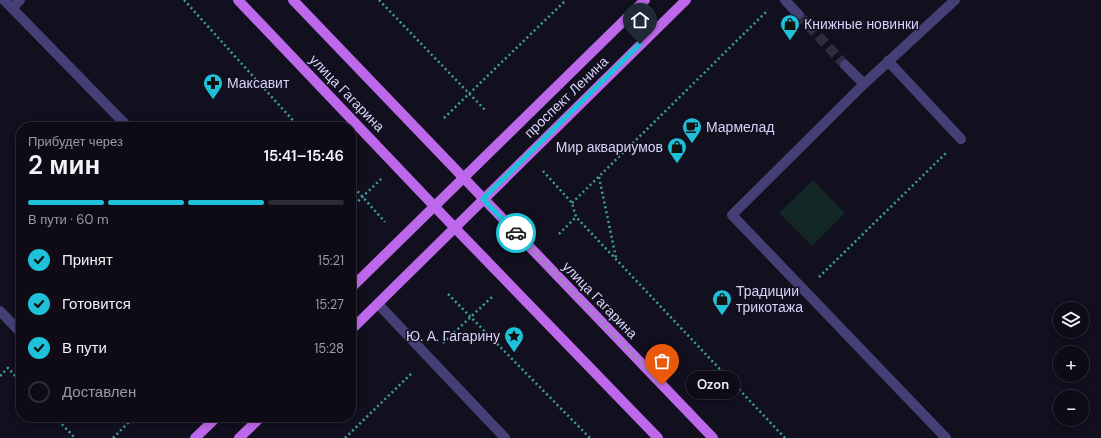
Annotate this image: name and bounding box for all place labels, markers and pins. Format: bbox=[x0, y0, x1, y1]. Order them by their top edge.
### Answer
pin bbox=[623, 3, 657, 44]
shop icon: Книжные новинки bbox=[779, 13, 801, 41]
place label: Книжные новинки bbox=[804, 15, 919, 33]
pharmacy icon: Максавит bbox=[202, 72, 224, 100]
place label: Максавит bbox=[227, 74, 290, 92]
cafe icon: Мармелад bbox=[681, 116, 703, 144]
place label: Мармелад bbox=[706, 118, 774, 136]
shop icon: Мир аквариумов bbox=[666, 136, 688, 164]
place label: Мир аквариумов bbox=[556, 138, 663, 156]
place label: Традиции трикотажа bbox=[736, 282, 803, 316]
shop icon: Традиции трикотажа bbox=[711, 288, 733, 316]
place icon: Ю. А. Гагарину bbox=[503, 325, 525, 353]
place label: Ю. А. Гагарину bbox=[406, 327, 500, 345]
pin bbox=[645, 344, 679, 385]
callout: Ozon bbox=[686, 371, 740, 399]

